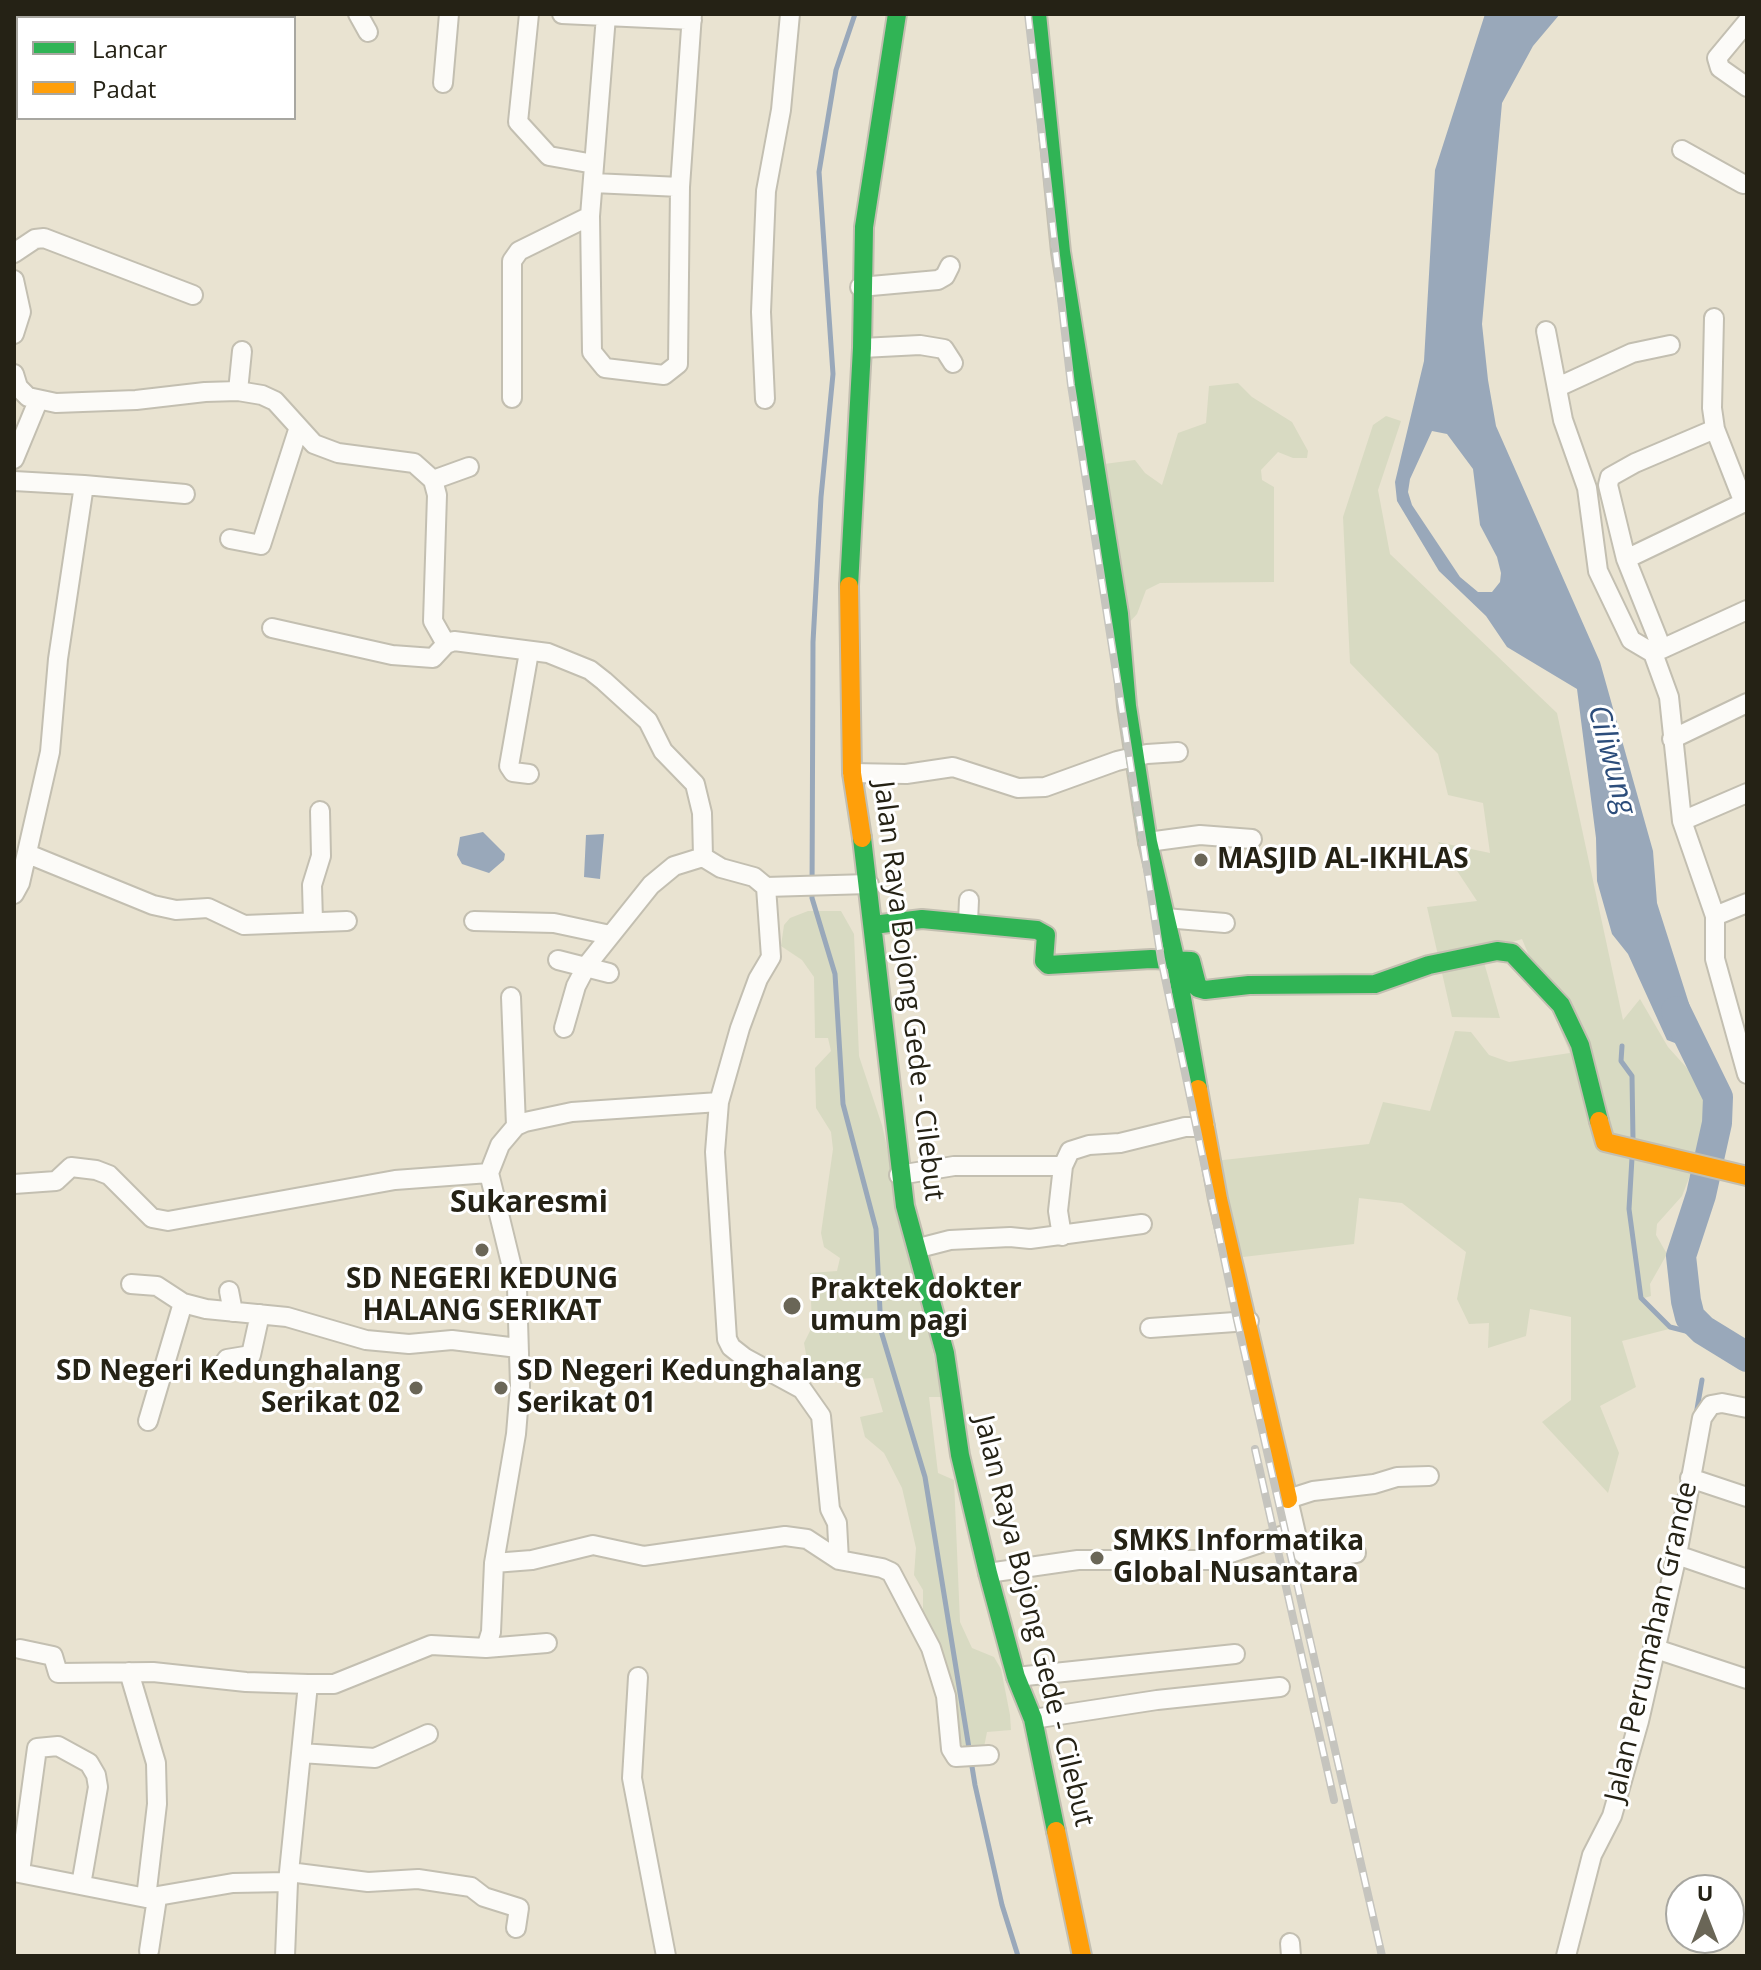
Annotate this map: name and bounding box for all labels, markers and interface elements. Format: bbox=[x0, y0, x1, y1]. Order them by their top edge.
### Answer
legend bbox=[16, 16, 296, 120]
text: Lancar bbox=[92, 32, 167, 65]
text: Padat bbox=[92, 72, 156, 105]
water label: Ciliwung bbox=[1579, 701, 1643, 819]
street label: Jalan Raya Bojong Gede - Cilebut bbox=[866, 779, 950, 1203]
place label: MASJID AL-IKHLAS bbox=[1217, 843, 1469, 877]
marker: MASJID AL-IKHLAS bbox=[1192, 851, 1210, 869]
district label: Sukaresmi bbox=[450, 1185, 608, 1221]
marker: SD NEGERI KEDUNG HALANG SERIKAT bbox=[473, 1241, 491, 1259]
place label: SD NEGERI KEDUNG HALANG SERIKAT bbox=[346, 1263, 618, 1329]
place label: Praktek dokter umum pagi bbox=[810, 1273, 1022, 1339]
marker: Praktek dokter umum pagi bbox=[781, 1295, 803, 1317]
place label: SD Negeri Kedunghalang Serikat 02 bbox=[56, 1355, 400, 1421]
place label: SD Negeri Kedunghalang Serikat 01 bbox=[517, 1355, 861, 1421]
marker: SD Negeri Kedunghalang Serikat 02 bbox=[407, 1379, 425, 1397]
marker: SD Negeri Kedunghalang Serikat 01 bbox=[492, 1379, 510, 1397]
street label: Jalan Raya Bojong Gede - Cilebut bbox=[966, 1412, 1100, 1830]
street label: Jalan Perumahan Grande bbox=[1599, 1479, 1705, 1805]
place label: SMKS Informatika Global Nusantara bbox=[1113, 1525, 1364, 1591]
marker: SMKS Informatika Global Nusantara bbox=[1088, 1549, 1106, 1567]
north arrow bbox=[1665, 1874, 1745, 1954]
text: U bbox=[1697, 1877, 1713, 1907]

